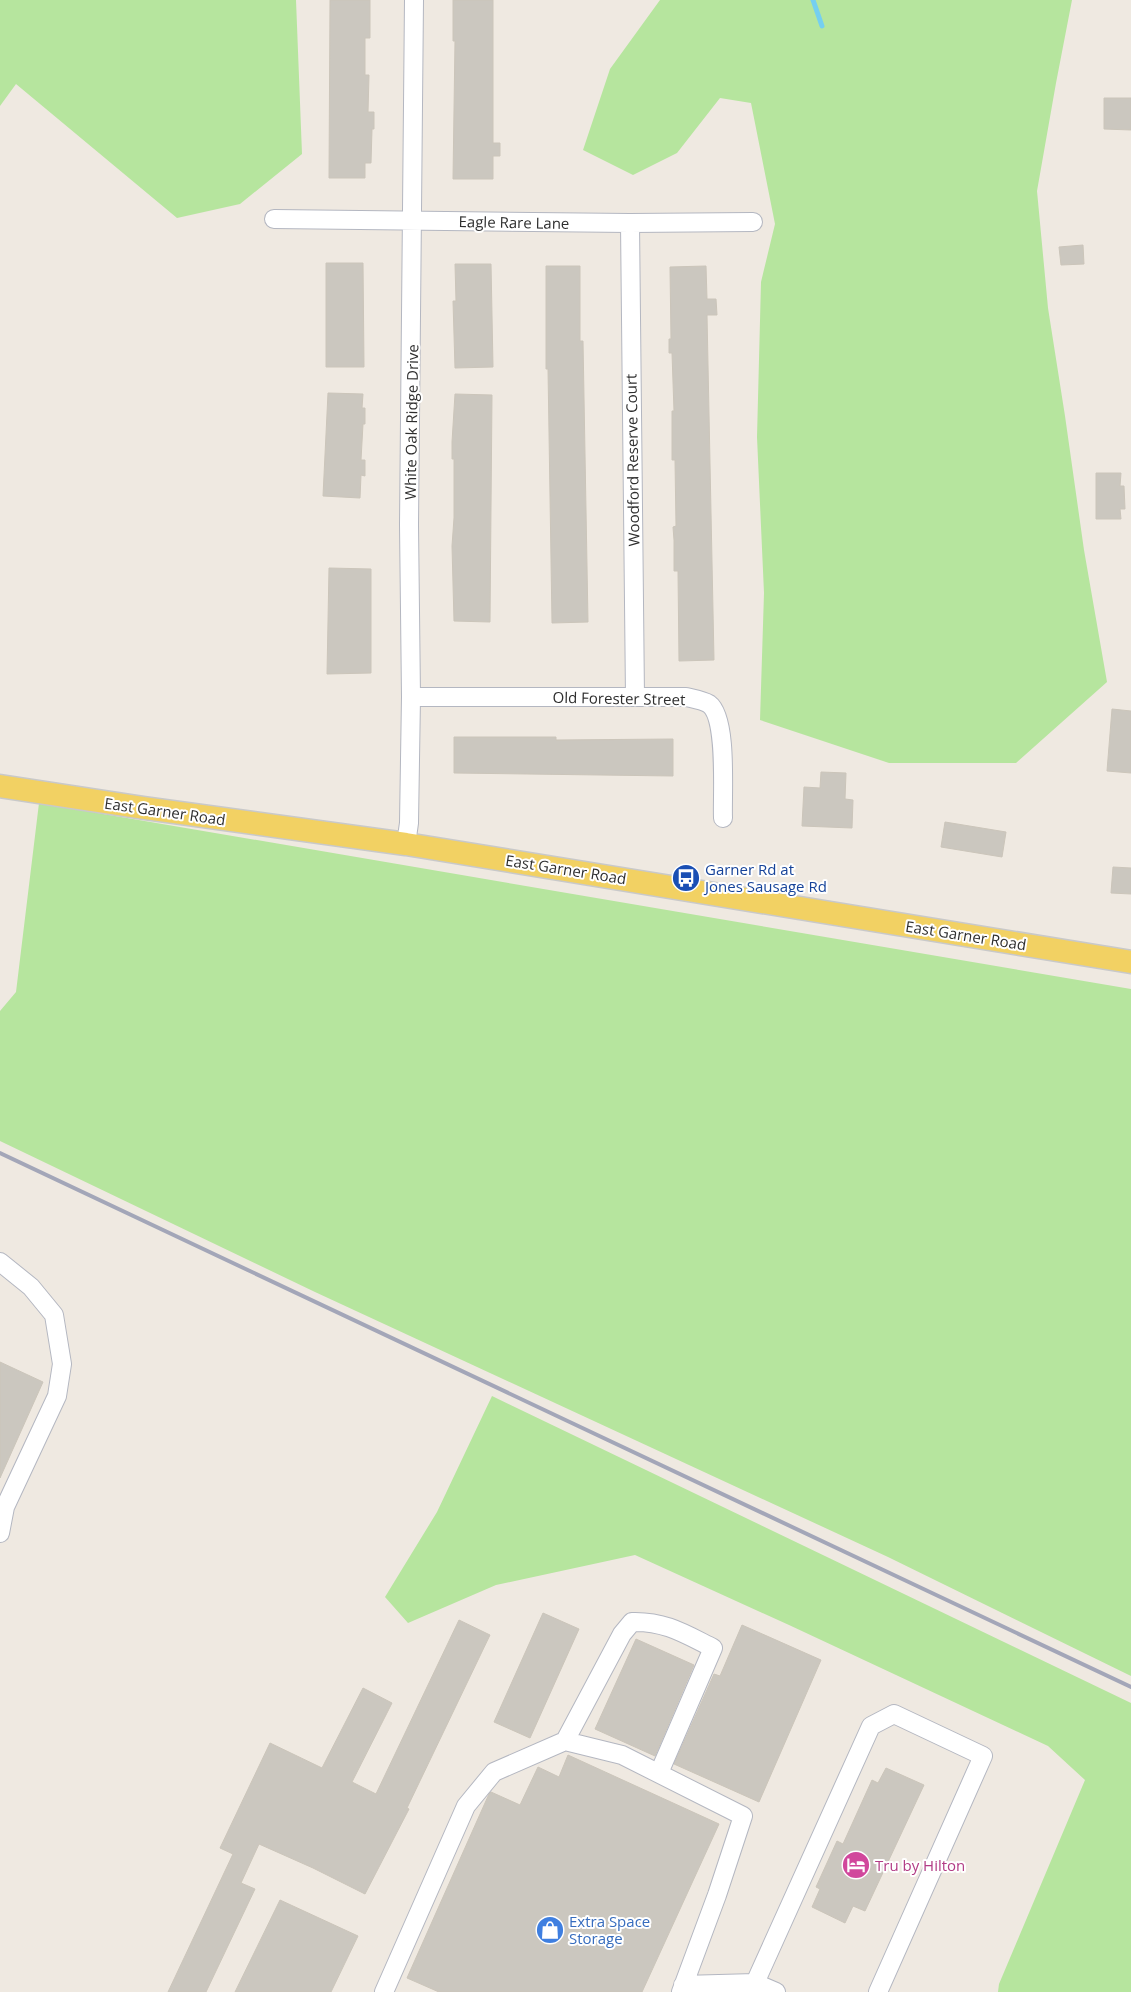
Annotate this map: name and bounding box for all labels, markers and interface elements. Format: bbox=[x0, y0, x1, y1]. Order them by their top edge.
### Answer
street label: Eagle Rare Lane bbox=[458, 211, 570, 233]
street label: White Oak Ridge Drive bbox=[400, 344, 422, 500]
street label: Woodford Reserve Court bbox=[620, 373, 644, 547]
street label: Old Forester Street bbox=[552, 687, 686, 709]
street label: East Garner Road bbox=[103, 793, 227, 829]
street label: East Garner Road bbox=[504, 850, 628, 888]
place label: Garner Rd at Jones Sausage Rd bbox=[703, 859, 827, 896]
bus stop icon: Garner Rd at Jones Sausage Rd bbox=[671, 863, 701, 893]
street label: East Garner Road bbox=[904, 916, 1028, 954]
hotel icon: Tru by Hilton bbox=[841, 1850, 871, 1880]
place label: Tru by Hilton bbox=[875, 1855, 965, 1875]
place label: Extra Space Storage bbox=[569, 1911, 650, 1948]
shop icon: Extra Space Storage bbox=[535, 1915, 565, 1945]

